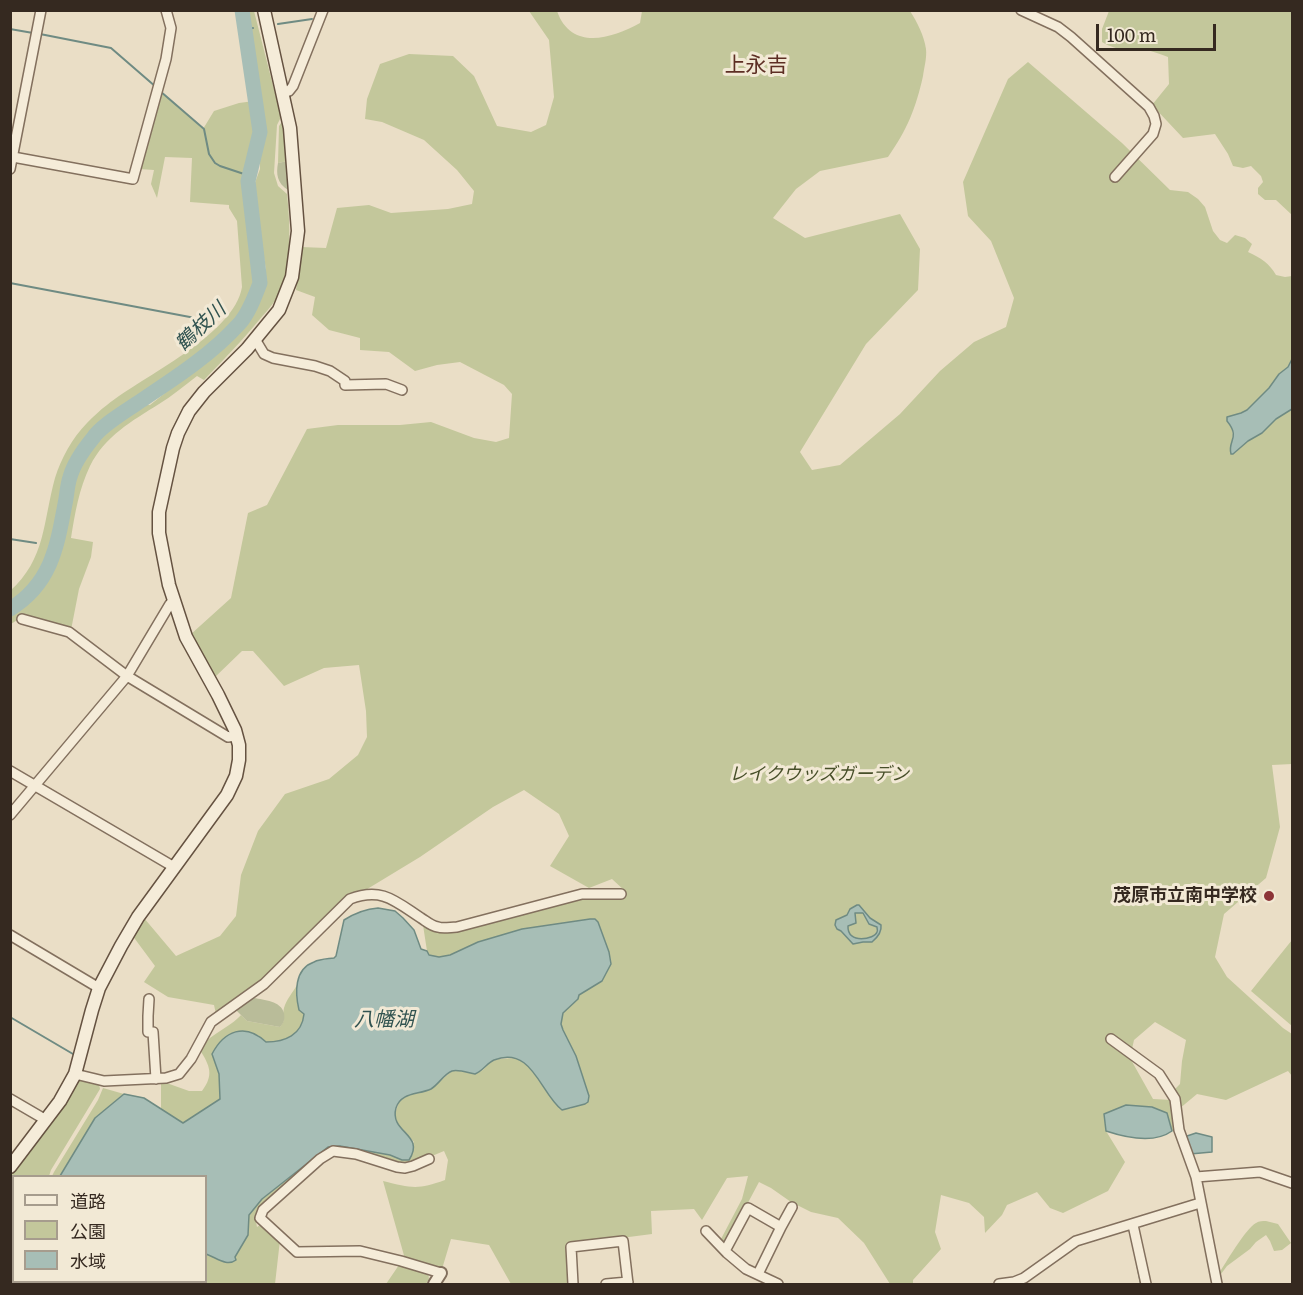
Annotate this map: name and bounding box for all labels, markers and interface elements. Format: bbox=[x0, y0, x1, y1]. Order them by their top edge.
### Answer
scale bar bbox=[1099, 12, 1219, 50]
text: 100 m bbox=[1107, 21, 1156, 48]
district label: 上永吉 bbox=[725, 53, 787, 79]
water label: 鶴枝川 bbox=[171, 298, 231, 356]
park label: レイクウッズガーデン bbox=[729, 764, 909, 786]
place label: 茂原市立南中学校 bbox=[1113, 885, 1257, 907]
marker: 茂原市立南中学校 bbox=[1262, 889, 1276, 903]
water label: 八幡湖 bbox=[354, 1008, 414, 1032]
legend bbox=[12, 1175, 207, 1283]
text: 道路 bbox=[70, 1187, 106, 1214]
text: 公園 bbox=[70, 1217, 106, 1244]
text: 水域 bbox=[70, 1247, 106, 1274]

